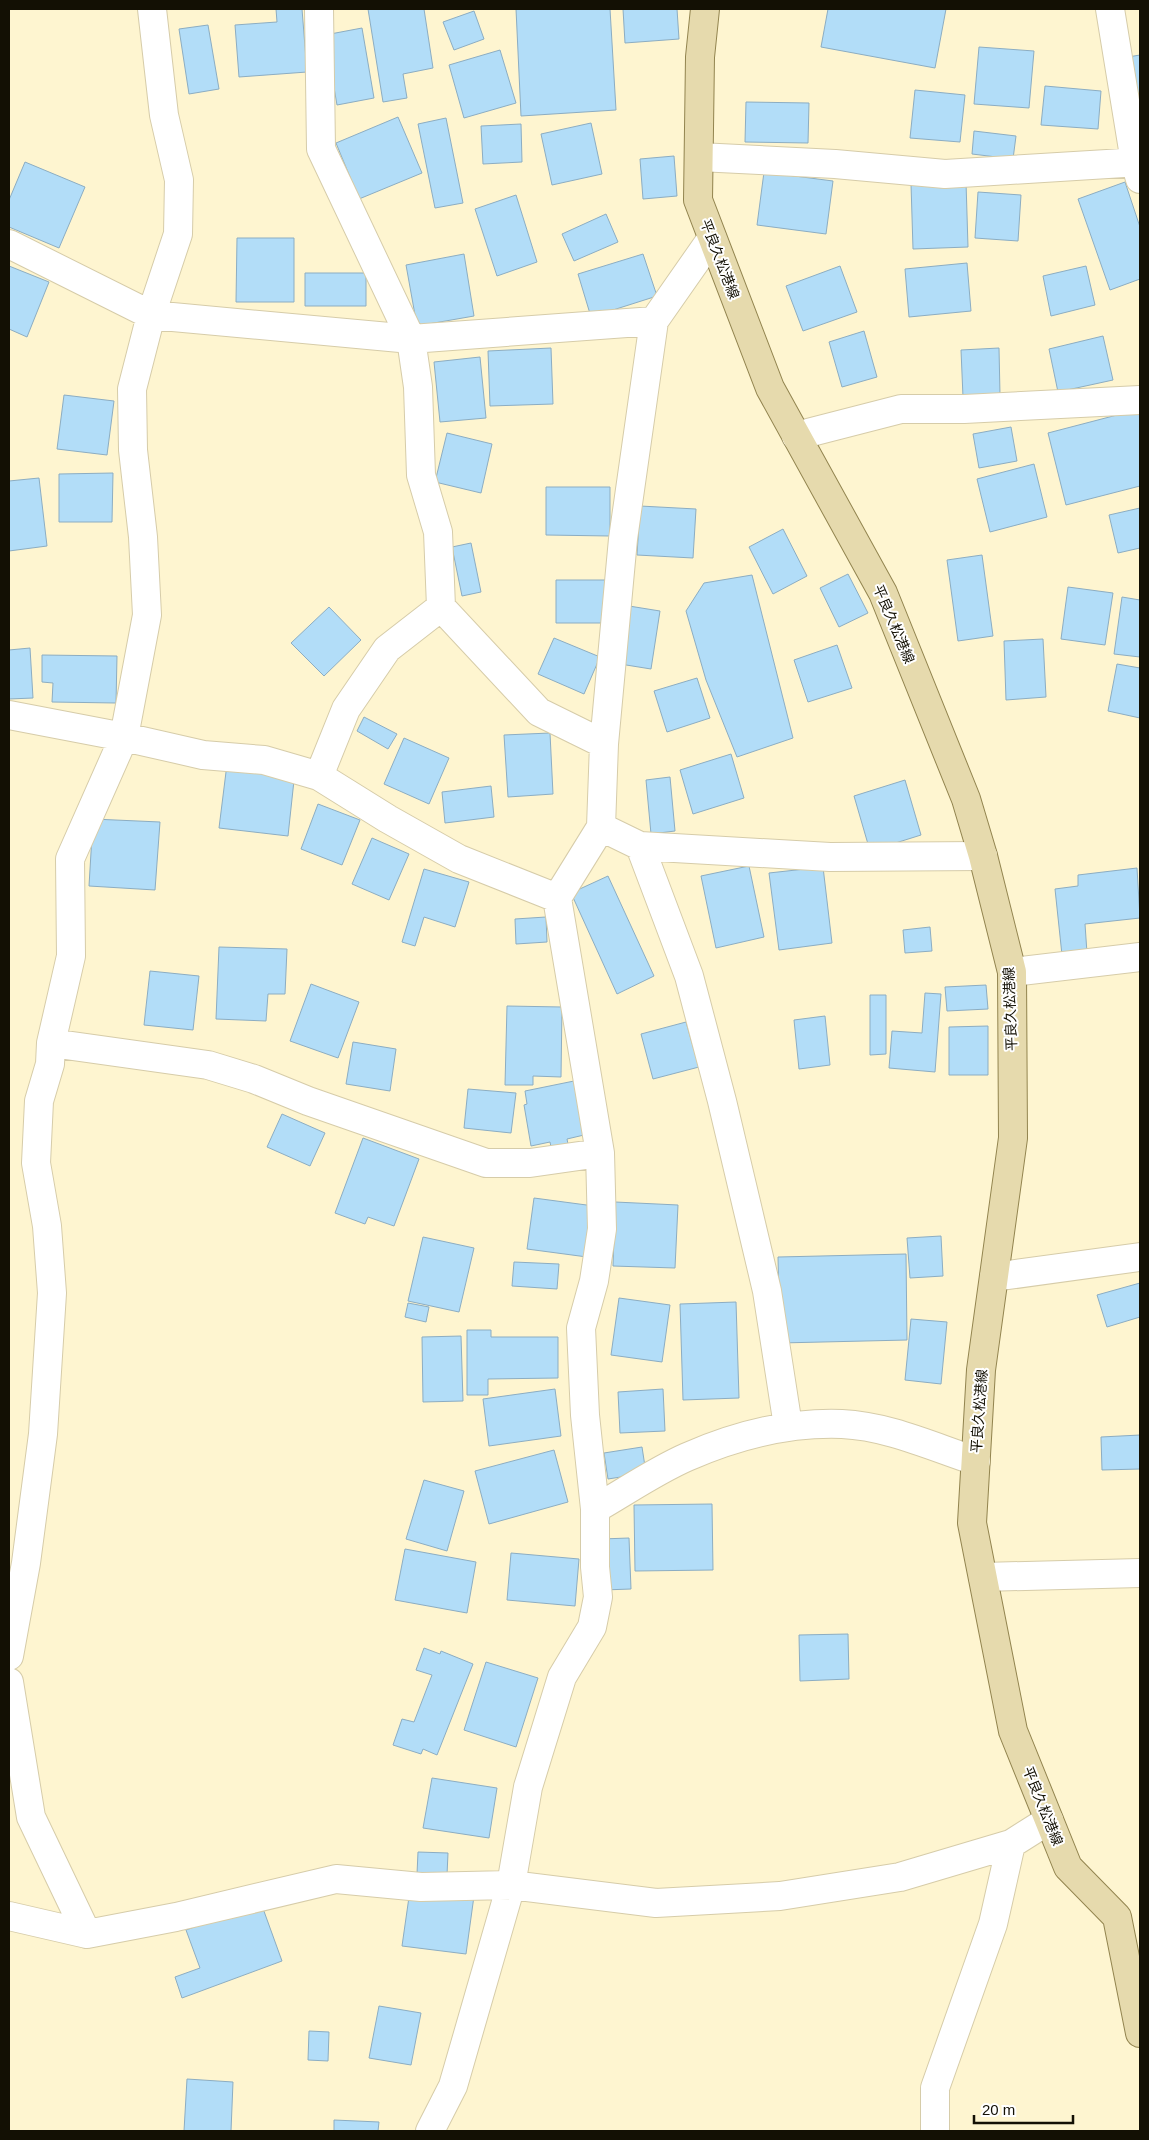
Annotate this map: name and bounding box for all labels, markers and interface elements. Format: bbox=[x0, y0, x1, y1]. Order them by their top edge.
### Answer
street label: 平良久松港線 bbox=[697, 217, 743, 301]
street label: 平良久松港線 bbox=[870, 582, 918, 666]
street label: 平良久松港線 bbox=[1001, 967, 1019, 1051]
street label: 平良久松港線 bbox=[968, 1369, 990, 1453]
street label: 平良久松港線 bbox=[1020, 1764, 1066, 1848]
scale bar bbox=[974, 2092, 1073, 2124]
text: 20 m bbox=[982, 2101, 1015, 2118]

